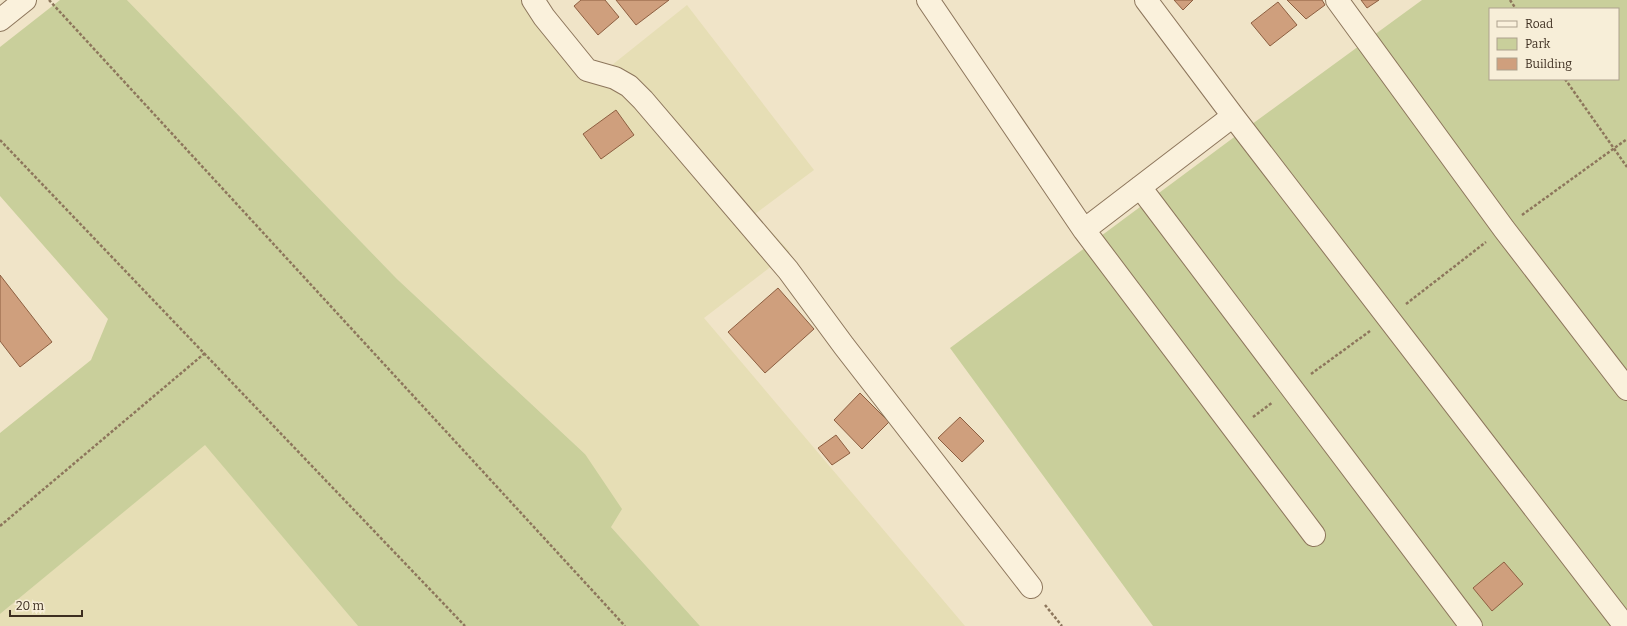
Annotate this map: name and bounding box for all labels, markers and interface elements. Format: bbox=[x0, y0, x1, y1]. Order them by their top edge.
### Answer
legend bbox=[1489, 8, 1619, 80]
text: Road bbox=[1525, 17, 1553, 31]
text: Park bbox=[1525, 37, 1551, 51]
text: Building bbox=[1525, 57, 1572, 71]
scale bar bbox=[10, 592, 82, 618]
text: 20 m bbox=[16, 599, 45, 613]

